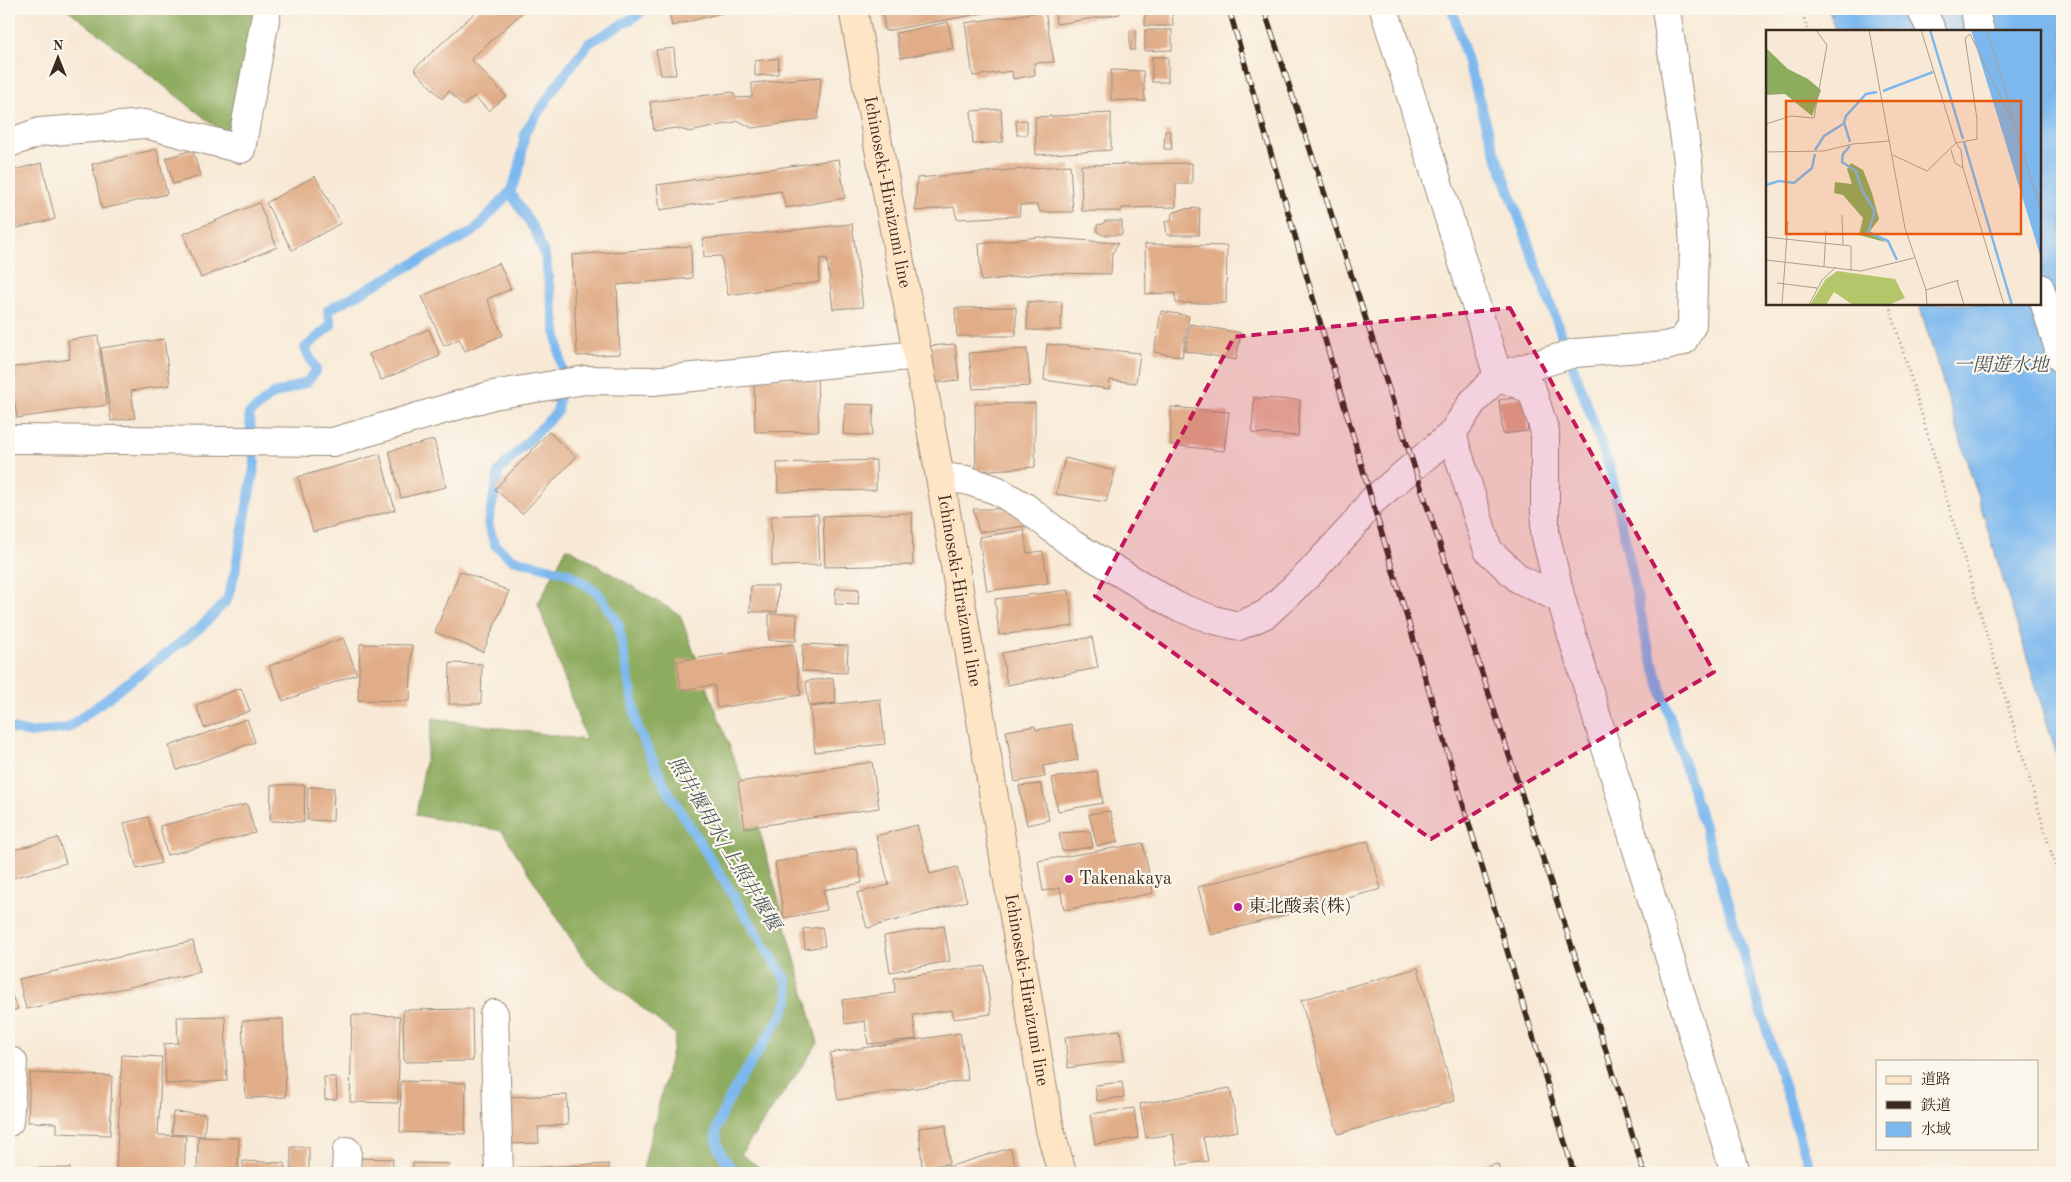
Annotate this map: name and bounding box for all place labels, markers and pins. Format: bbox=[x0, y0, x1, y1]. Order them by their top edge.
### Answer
place label: Takenakaya bbox=[1079, 870, 1172, 888]
marker: Takenakaya bbox=[1063, 873, 1075, 885]
place label: 東北酸素(株) bbox=[1248, 896, 1351, 916]
marker: 東北酸素(株) bbox=[1232, 901, 1244, 913]

